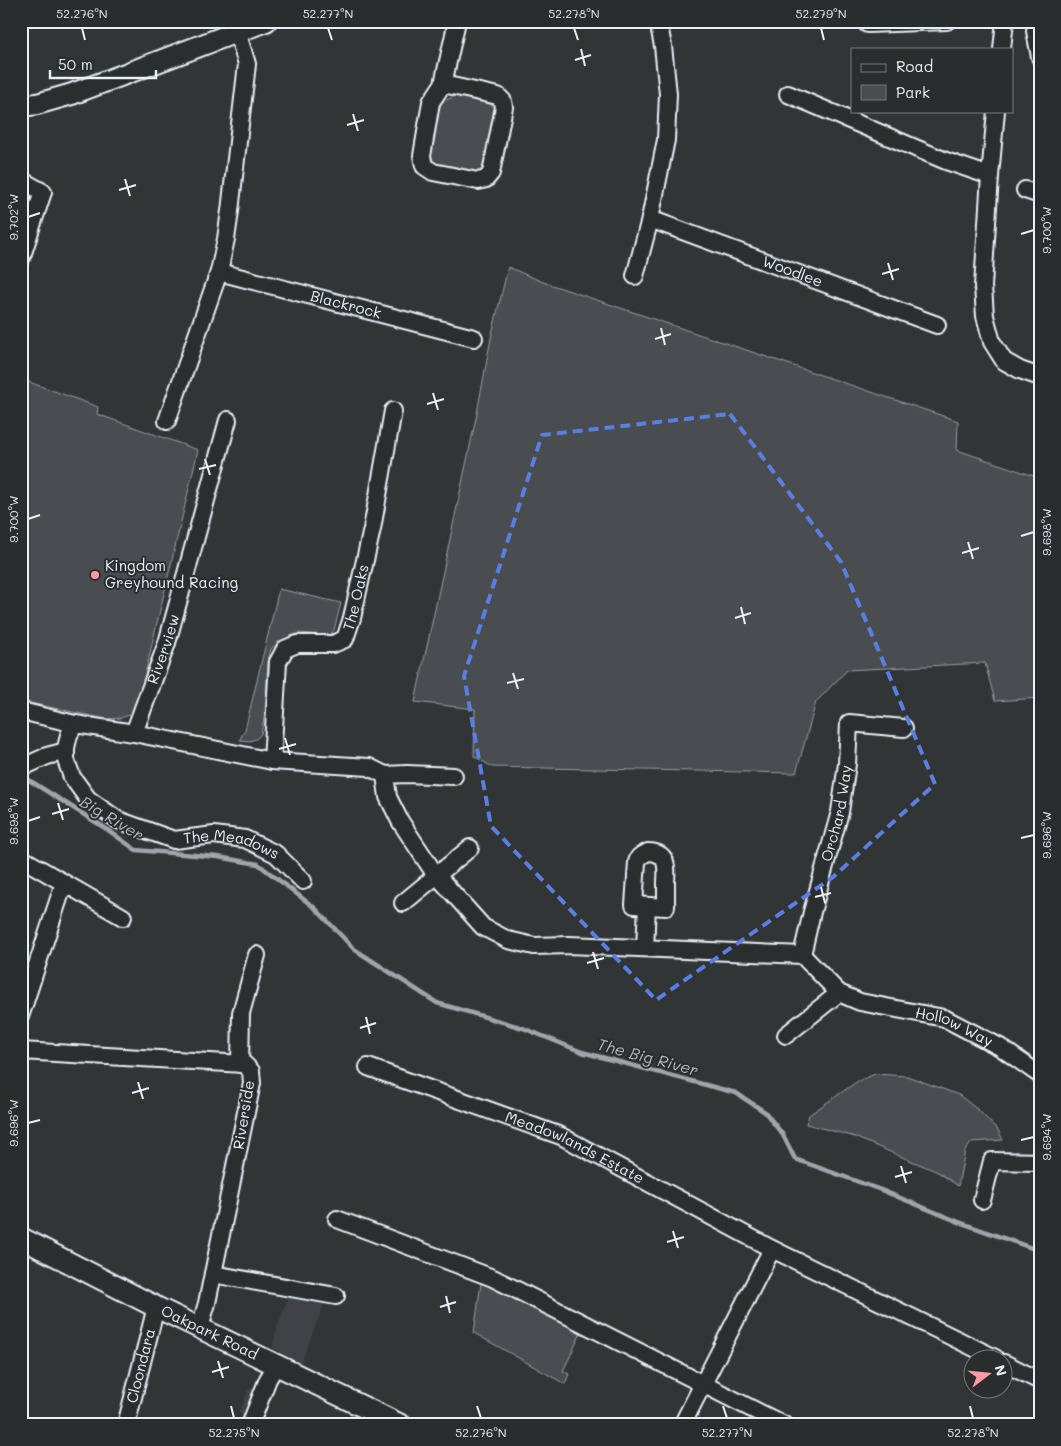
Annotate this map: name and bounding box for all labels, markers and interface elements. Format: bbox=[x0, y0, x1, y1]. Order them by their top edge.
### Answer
text: 52.276°N bbox=[56, 5, 108, 21]
text: 52.277°N bbox=[303, 5, 353, 21]
text: 52.278°N bbox=[548, 5, 600, 21]
text: 52.279°N bbox=[795, 5, 847, 21]
scale bar bbox=[50, 48, 156, 80]
legend bbox=[851, 48, 1014, 112]
text: 50 m bbox=[58, 54, 93, 74]
text: Road bbox=[896, 56, 933, 76]
text: Park bbox=[896, 82, 930, 102]
text: 9.702°W bbox=[5, 194, 21, 240]
text: 9.700°W bbox=[1038, 206, 1054, 254]
street label: Woodlee bbox=[760, 250, 826, 291]
street label: Blackrock bbox=[308, 285, 384, 323]
text: 9.700°W bbox=[5, 495, 21, 543]
text: 9.698°W bbox=[1038, 508, 1054, 556]
place label: Kingdom Greyhound Racing bbox=[105, 555, 239, 592]
street label: The Oaks bbox=[338, 562, 373, 633]
marker: Kingdom Greyhound Racing bbox=[89, 569, 101, 581]
street label: Riverview bbox=[142, 612, 183, 687]
street label: Orchard Way bbox=[816, 764, 856, 864]
water label: Big River bbox=[77, 790, 148, 845]
text: 9.698°W bbox=[5, 797, 21, 845]
text: 9.696°W bbox=[1038, 811, 1054, 859]
street label: The Meadows bbox=[182, 824, 283, 863]
street label: Hollow Way bbox=[914, 1002, 997, 1051]
water label: The Big River bbox=[595, 1033, 701, 1080]
street label: Riverside bbox=[228, 1079, 258, 1151]
text: 9.696°W bbox=[5, 1099, 21, 1147]
street label: Meadowlands Estate bbox=[503, 1106, 648, 1188]
text: 9.694°W bbox=[1038, 1113, 1054, 1161]
street label: Oakpark Road bbox=[158, 1300, 262, 1364]
street label: Cloondara bbox=[121, 1326, 159, 1405]
north arrow bbox=[964, 1348, 1014, 1398]
text: N bbox=[990, 1363, 1012, 1378]
text: 52.275°N bbox=[208, 1424, 260, 1440]
text: 52.276°N bbox=[455, 1424, 507, 1440]
text: 52.277°N bbox=[702, 1424, 752, 1440]
text: 52.278°N bbox=[947, 1424, 999, 1440]

